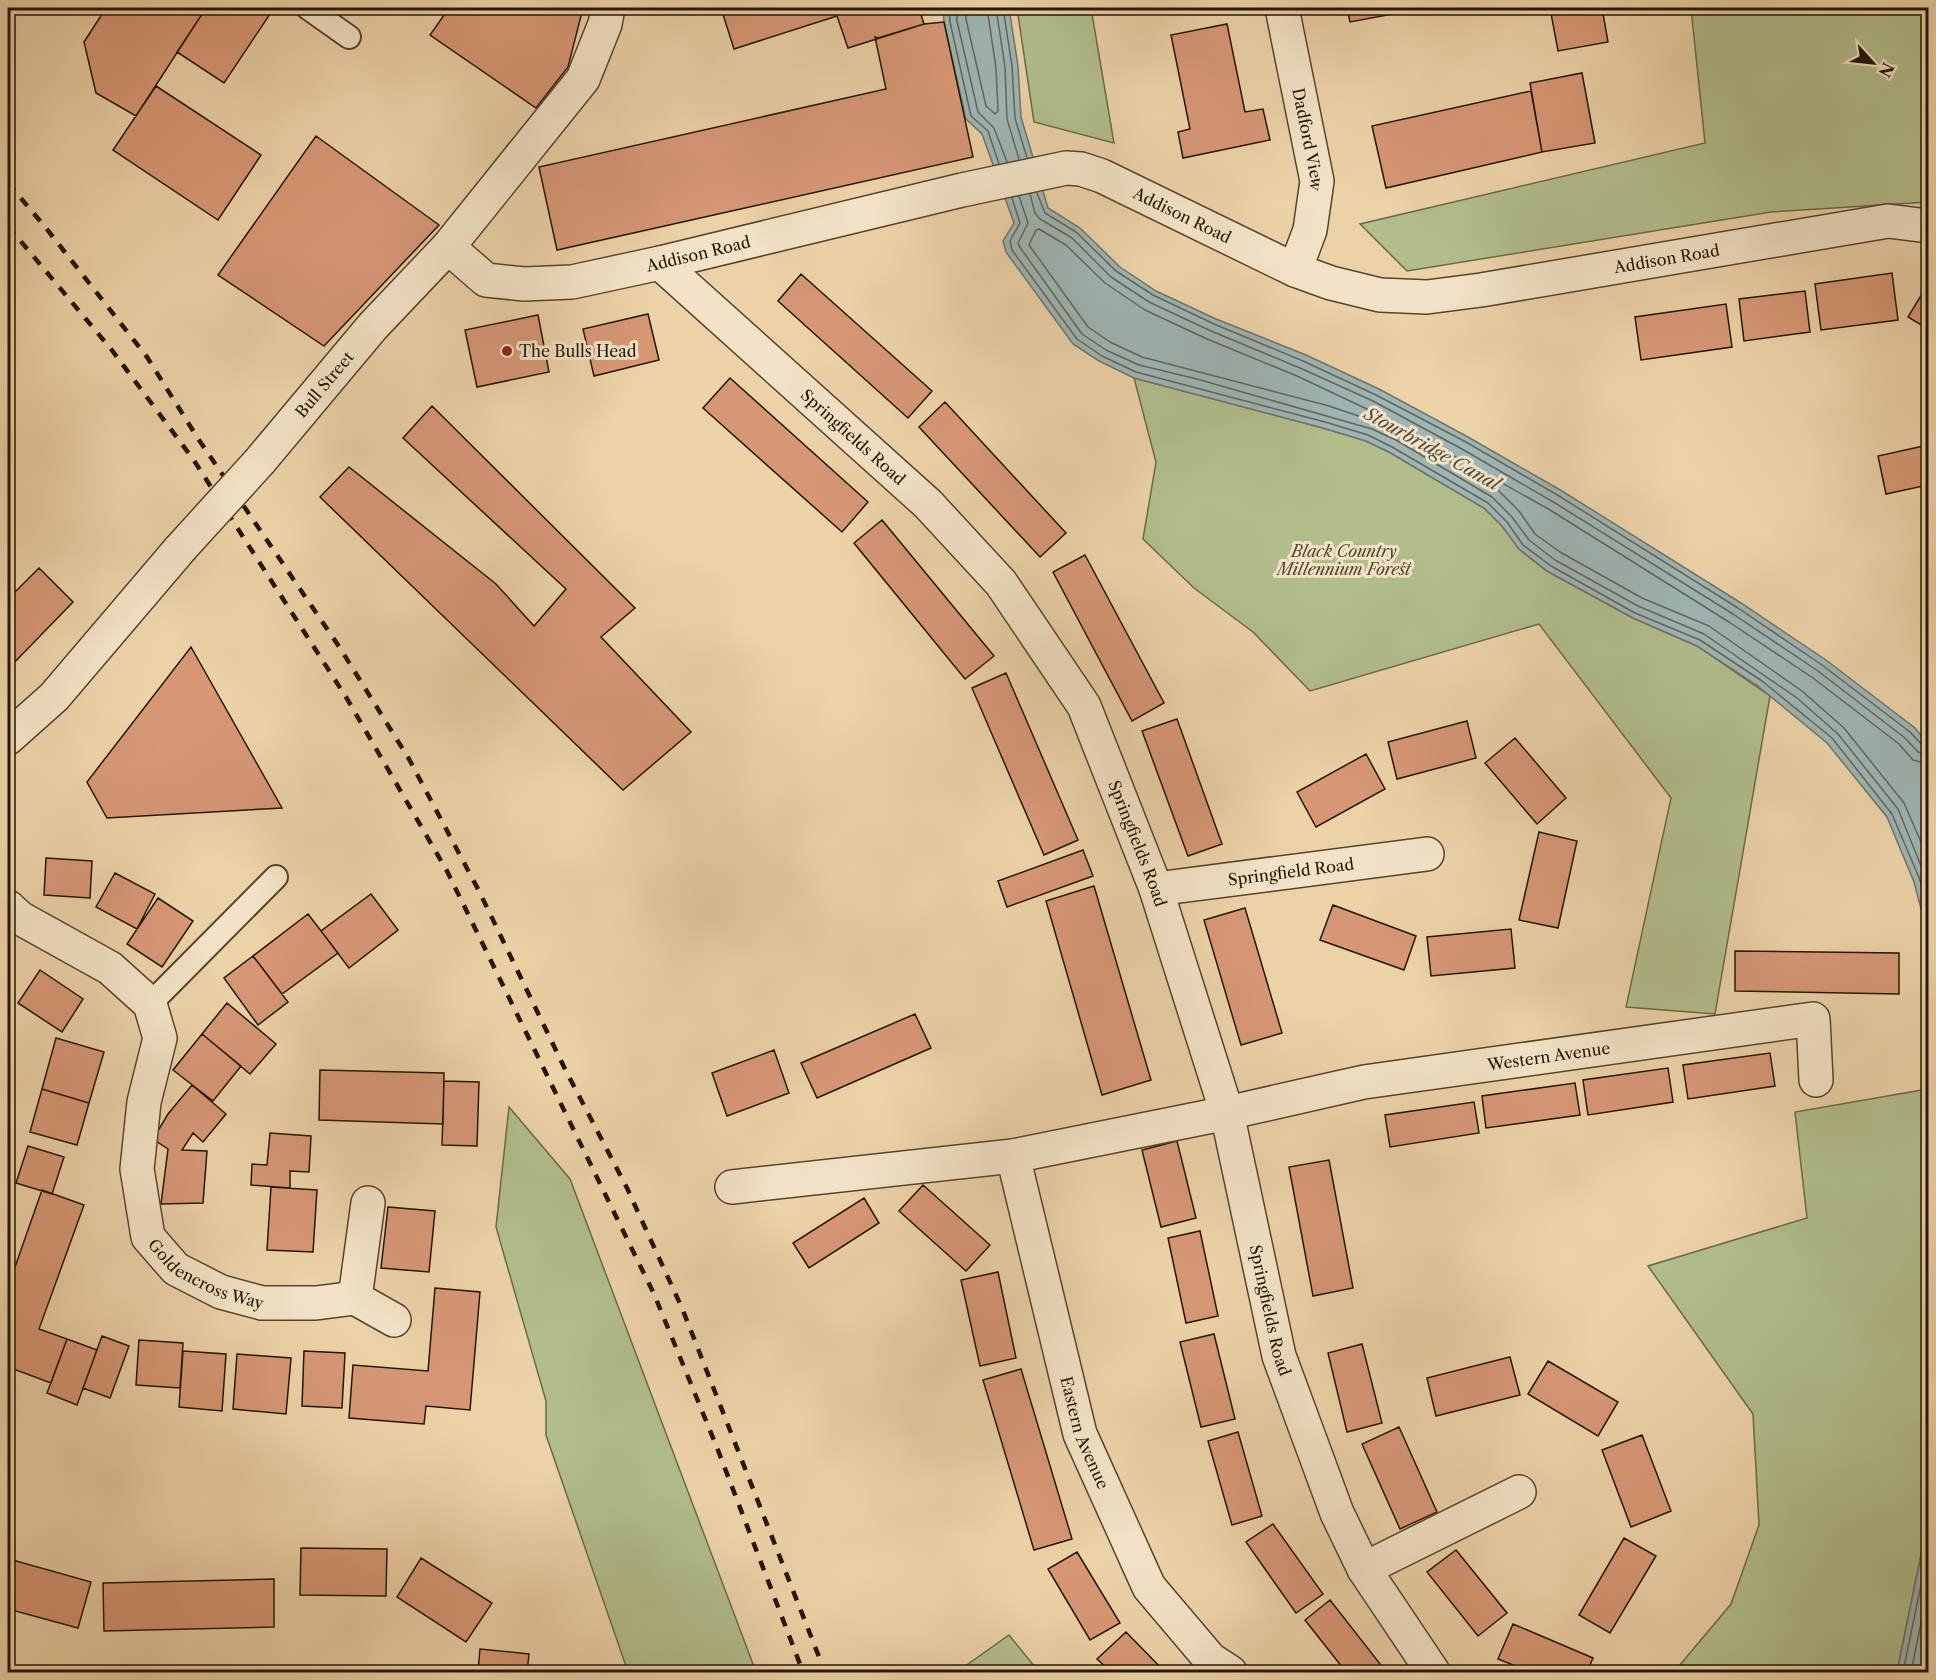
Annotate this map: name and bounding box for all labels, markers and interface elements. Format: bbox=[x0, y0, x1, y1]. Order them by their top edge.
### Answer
north arrow bbox=[1843, 33, 1903, 93]
text: N bbox=[1874, 59, 1898, 81]
street label: Dadford View bbox=[1288, 86, 1328, 193]
street label: Addison Road bbox=[1129, 182, 1235, 248]
street label: Addison Road bbox=[643, 231, 753, 276]
street label: Addison Road bbox=[1611, 240, 1721, 277]
place label: The Bulls Head bbox=[519, 341, 637, 361]
marker: The Bulls Head bbox=[500, 344, 514, 358]
street label: Bull Street bbox=[291, 347, 358, 421]
street label: Springfields Road bbox=[797, 385, 910, 489]
water label: Stourbridge Canal bbox=[1359, 402, 1506, 497]
park label: Black Country Millennium Forest bbox=[1275, 541, 1412, 579]
street label: Springfields Road bbox=[1104, 777, 1171, 909]
street label: Springfield Road bbox=[1227, 853, 1355, 890]
street label: Western Avenue bbox=[1485, 1038, 1612, 1075]
street label: Goldencross Way bbox=[144, 1235, 267, 1313]
street label: Springfields Road bbox=[1245, 1243, 1296, 1379]
street label: Eastern Avenue bbox=[1056, 1374, 1113, 1492]

